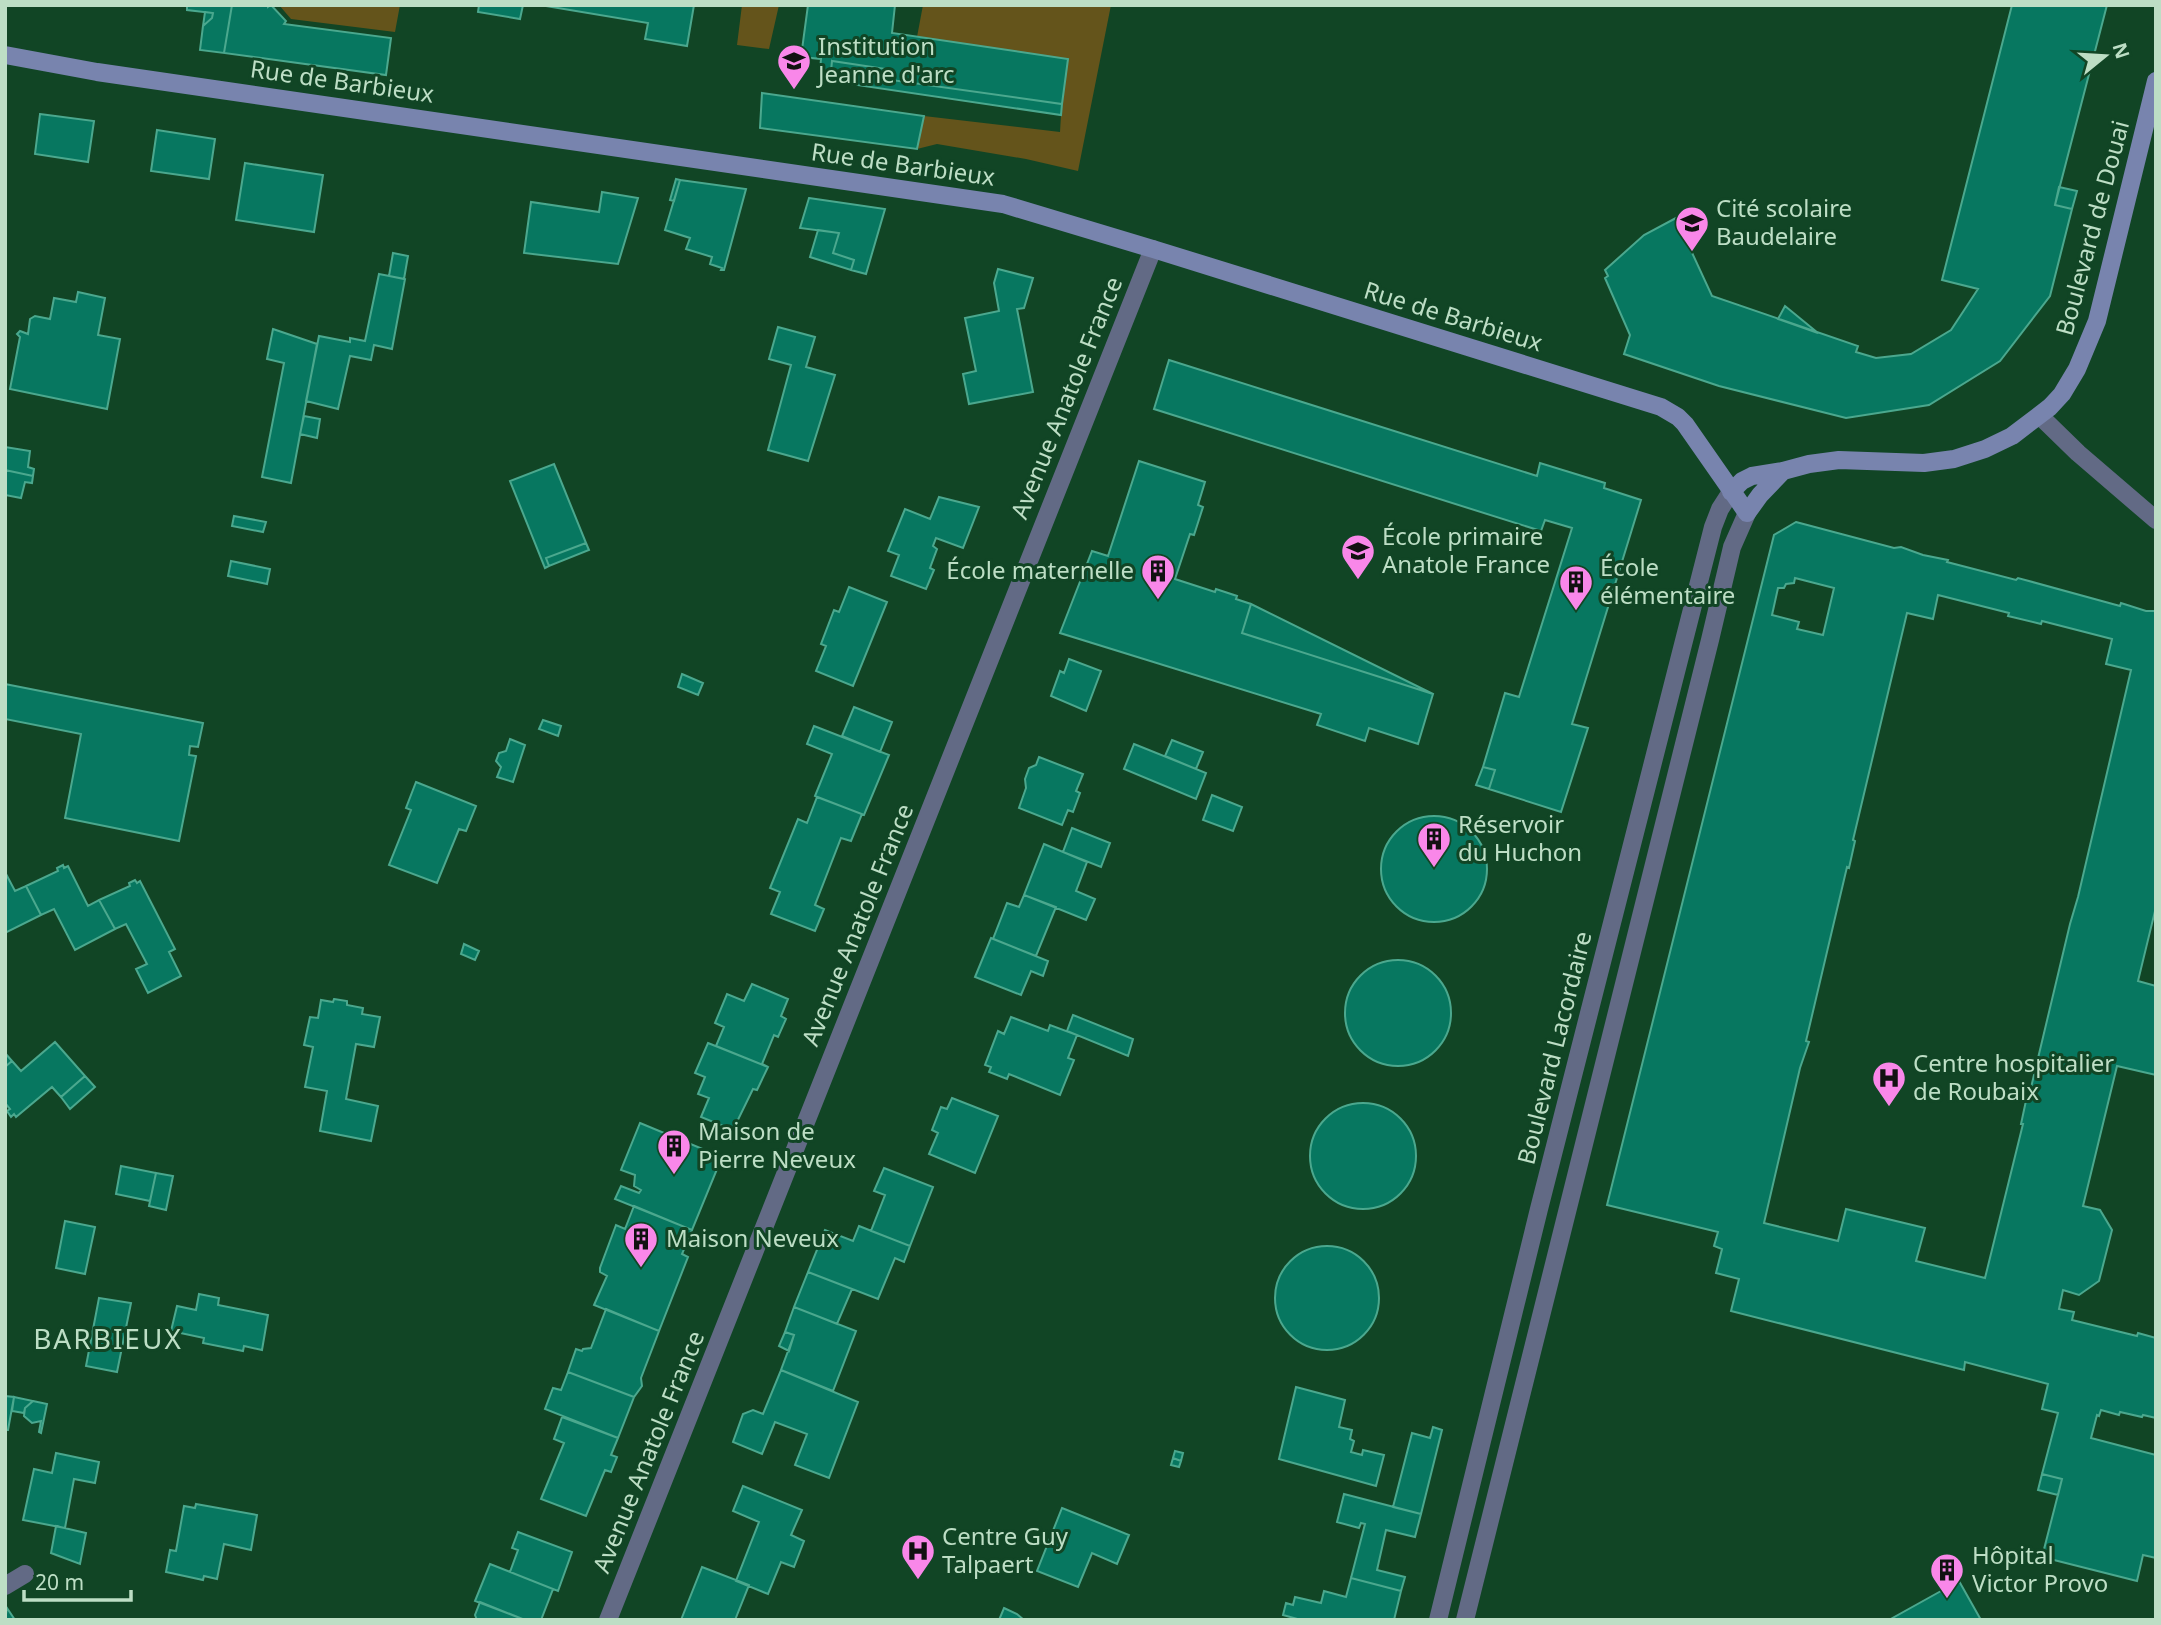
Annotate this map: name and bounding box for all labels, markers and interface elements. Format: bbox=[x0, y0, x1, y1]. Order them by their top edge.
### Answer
north arrow bbox=[2070, 21, 2140, 91]
place label: Institution Jeanne d'arc bbox=[816, 29, 955, 90]
text: N bbox=[2106, 39, 2136, 62]
school or university icon: Institution Jeanne d'arc bbox=[775, 42, 813, 91]
street label: Rue de Barbieux bbox=[248, 51, 436, 110]
street label: Boulevard de Douai bbox=[2047, 116, 2136, 339]
street label: Rue de Barbieux bbox=[809, 134, 997, 193]
place label: Cité scolaire Baudelaire bbox=[1716, 191, 1852, 252]
school or university icon: Cité scolaire Baudelaire bbox=[1673, 204, 1711, 253]
street label: Avenue Anatole France bbox=[1002, 271, 1129, 523]
street label: Rue de Barbieux bbox=[1360, 273, 1547, 358]
place label: École primaire Anatole France bbox=[1382, 519, 1550, 580]
school or university icon: École primaire Anatole France bbox=[1339, 532, 1377, 581]
place label: École élémentaire bbox=[1600, 550, 1735, 611]
building icon: École maternelle bbox=[1139, 552, 1177, 601]
place label: École maternelle bbox=[946, 553, 1134, 586]
building icon: École élémentaire bbox=[1557, 563, 1595, 612]
street label: Avenue Anatole France bbox=[793, 798, 920, 1050]
place label: Réservoir du Huchon bbox=[1458, 807, 1582, 868]
building icon: Réservoir du Huchon bbox=[1415, 820, 1453, 869]
street label: Boulevard Lacordaire bbox=[1509, 928, 1598, 1168]
place label: Centre hospitalier de Roubaix bbox=[1913, 1046, 2114, 1107]
hospital icon: Centre hospitalier de Roubaix bbox=[1870, 1059, 1908, 1108]
place label: Maison de Pierre Neveux bbox=[698, 1114, 856, 1175]
building icon: Maison de Pierre Neveux bbox=[655, 1127, 693, 1176]
building icon: Maison Neveux bbox=[622, 1220, 660, 1269]
place label: Maison Neveux bbox=[666, 1221, 839, 1254]
district label: BARBIEUX bbox=[33, 1319, 183, 1357]
street label: Avenue Anatole France bbox=[584, 1325, 711, 1577]
place label: Centre Guy Talpaert bbox=[942, 1519, 1069, 1580]
hospital icon: Centre Guy Talpaert bbox=[899, 1532, 937, 1581]
place label: Hôpital Victor Provo bbox=[1972, 1538, 2108, 1599]
building icon: Hôpital Victor Provo bbox=[1928, 1551, 1966, 1600]
scale bar bbox=[24, 1558, 131, 1602]
text: 20 m bbox=[35, 1568, 84, 1596]

